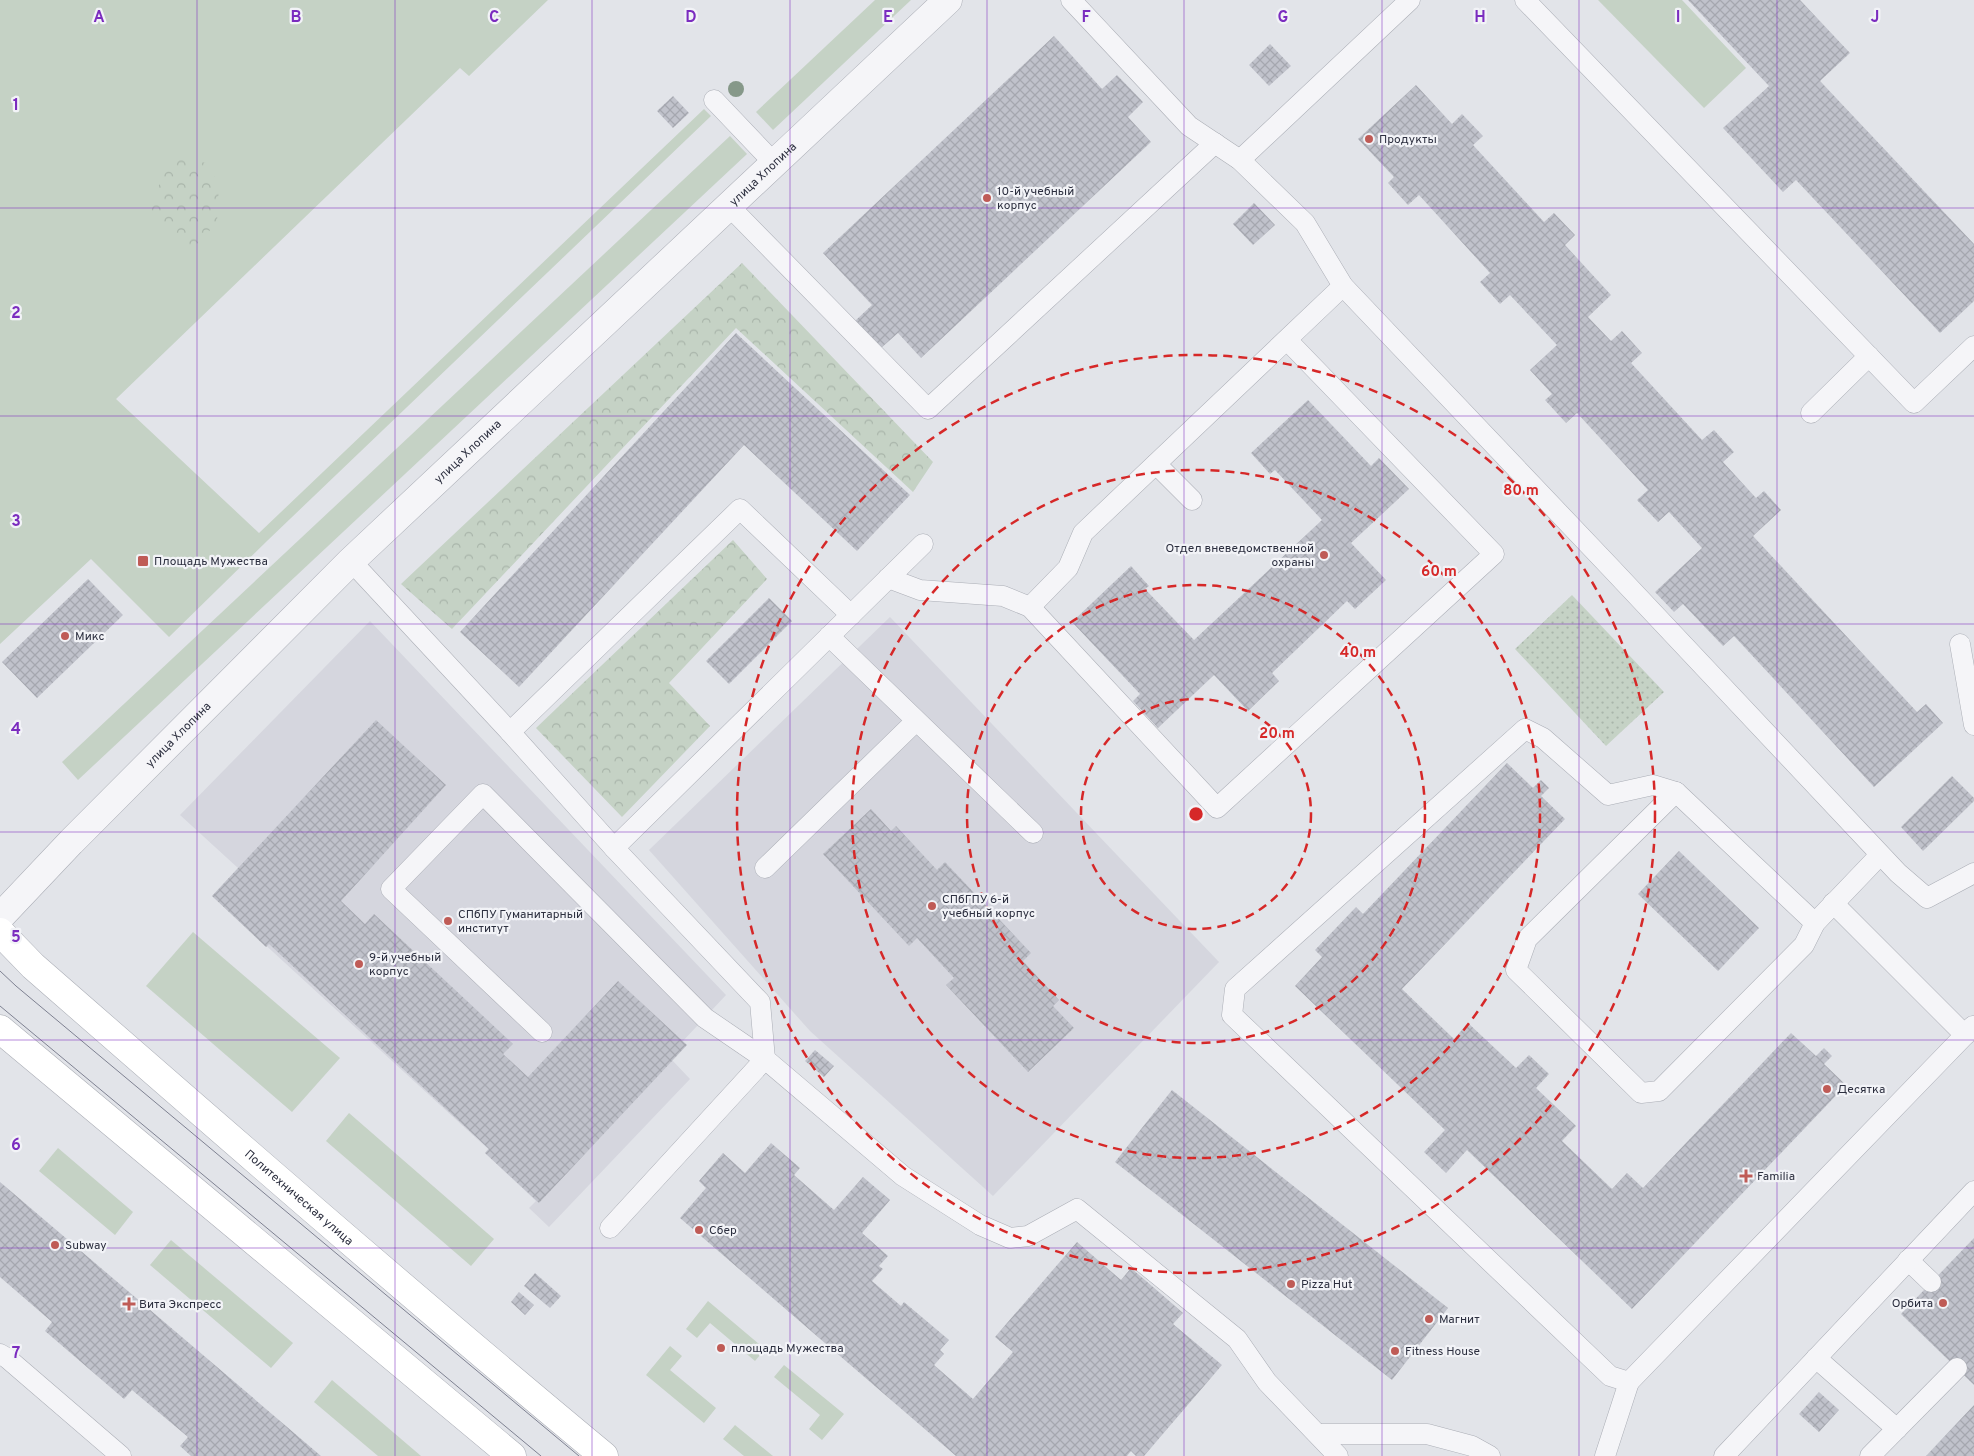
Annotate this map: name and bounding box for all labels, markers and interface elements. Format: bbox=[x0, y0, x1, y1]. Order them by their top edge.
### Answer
text: A bbox=[93, 8, 105, 28]
text: B bbox=[290, 8, 302, 28]
text: C bbox=[489, 8, 499, 28]
text: D bbox=[685, 8, 697, 28]
text: E bbox=[883, 8, 893, 28]
text: F bbox=[1081, 8, 1091, 28]
text: G bbox=[1278, 8, 1288, 28]
text: H bbox=[1474, 8, 1486, 28]
text: I bbox=[1676, 8, 1680, 28]
text: J bbox=[1871, 8, 1879, 28]
text: 1 bbox=[13, 96, 19, 116]
place label: Продукты bbox=[1379, 132, 1437, 148]
marker: Продукты bbox=[1363, 133, 1375, 145]
street label: улица Хлопина bbox=[726, 139, 800, 210]
place label: 10-й учебный корпус bbox=[997, 184, 1074, 214]
marker: 10-й учебный корпус bbox=[981, 192, 993, 204]
text: 2 bbox=[11, 304, 21, 324]
street label: улица Хлопина bbox=[431, 417, 505, 488]
text: 80 m bbox=[1503, 482, 1539, 501]
text: 3 bbox=[11, 512, 21, 532]
place label: Отдел вневедомственной охраны bbox=[1165, 541, 1314, 571]
marker: Отдел вневедомственной охраны bbox=[1318, 549, 1330, 561]
marker: Площадь Мужества bbox=[136, 554, 150, 568]
place label: Площадь Мужества bbox=[154, 554, 268, 570]
text: 60 m bbox=[1421, 563, 1457, 582]
place label: Микс bbox=[75, 629, 105, 645]
marker: Микс bbox=[59, 630, 71, 642]
text: 40 m bbox=[1340, 644, 1376, 663]
street label: улица Хлопина bbox=[143, 699, 215, 772]
text: 4 bbox=[11, 720, 21, 740]
text: 20 m bbox=[1259, 725, 1295, 744]
centre of rings bbox=[1187, 805, 1205, 823]
place label: СПбГПУ 6-й учебный корпус bbox=[942, 892, 1035, 922]
marker: СПбГПУ 6-й учебный корпус bbox=[926, 900, 938, 912]
place label: СПбПУ Гуманитарный институт bbox=[458, 907, 583, 937]
marker: СПбПУ Гуманитарный институт bbox=[442, 915, 454, 927]
text: 5 bbox=[11, 928, 21, 948]
place label: 9-й учебный корпус bbox=[369, 950, 441, 980]
marker: 9-й учебный корпус bbox=[353, 958, 365, 970]
place label: Десятка bbox=[1837, 1082, 1885, 1098]
marker: Десятка bbox=[1821, 1083, 1833, 1095]
text: 6 bbox=[11, 1136, 21, 1156]
street label: Политехническая улица bbox=[241, 1147, 356, 1250]
marker: Familia bbox=[1739, 1169, 1753, 1183]
place label: Familia bbox=[1757, 1169, 1795, 1185]
place label: Сбер bbox=[709, 1223, 737, 1239]
marker: Сбер bbox=[693, 1224, 705, 1236]
place label: Subway bbox=[65, 1238, 107, 1254]
marker: Subway bbox=[49, 1239, 61, 1251]
place label: Pizza Hut bbox=[1301, 1277, 1353, 1293]
marker: Pizza Hut bbox=[1285, 1278, 1297, 1290]
place label: Орбита bbox=[1892, 1296, 1933, 1312]
place label: Вита Экспресс bbox=[139, 1297, 222, 1313]
marker: Орбита bbox=[1937, 1297, 1949, 1309]
marker: Вита Экспресс bbox=[123, 1298, 135, 1310]
place label: Магнит bbox=[1439, 1312, 1480, 1328]
marker: Магнит bbox=[1423, 1313, 1435, 1325]
place label: площадь Мужества bbox=[731, 1341, 844, 1357]
marker: площадь Мужества bbox=[715, 1342, 727, 1354]
text: 7 bbox=[12, 1344, 20, 1364]
place label: Fitness House bbox=[1405, 1344, 1480, 1360]
marker: Fitness House bbox=[1389, 1345, 1401, 1357]

